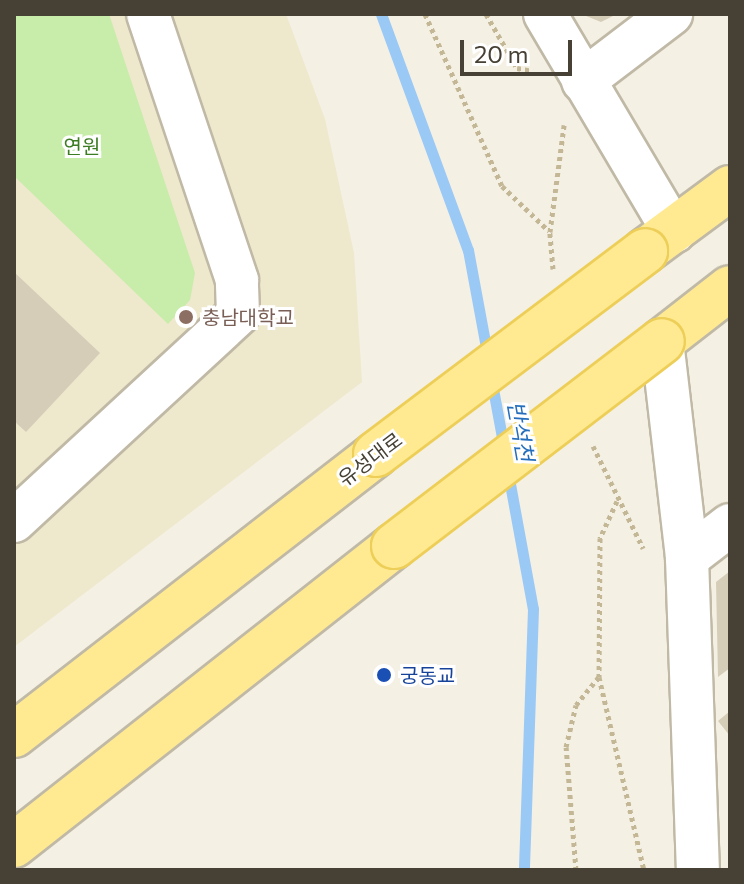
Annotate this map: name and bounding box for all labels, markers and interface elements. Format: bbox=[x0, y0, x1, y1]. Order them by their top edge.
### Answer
scale bar bbox=[464, 24, 576, 74]
text: 20 m bbox=[474, 39, 528, 68]
park label: 연원 bbox=[64, 134, 100, 158]
place label: 충남대학교 bbox=[202, 305, 294, 329]
marker: 충남대학교 bbox=[177, 308, 195, 326]
water label: 반석천 bbox=[503, 399, 539, 463]
street label: 유성대로 bbox=[333, 427, 407, 491]
place label: 궁동교 bbox=[400, 663, 455, 687]
marker: 궁동교 bbox=[375, 666, 393, 684]

